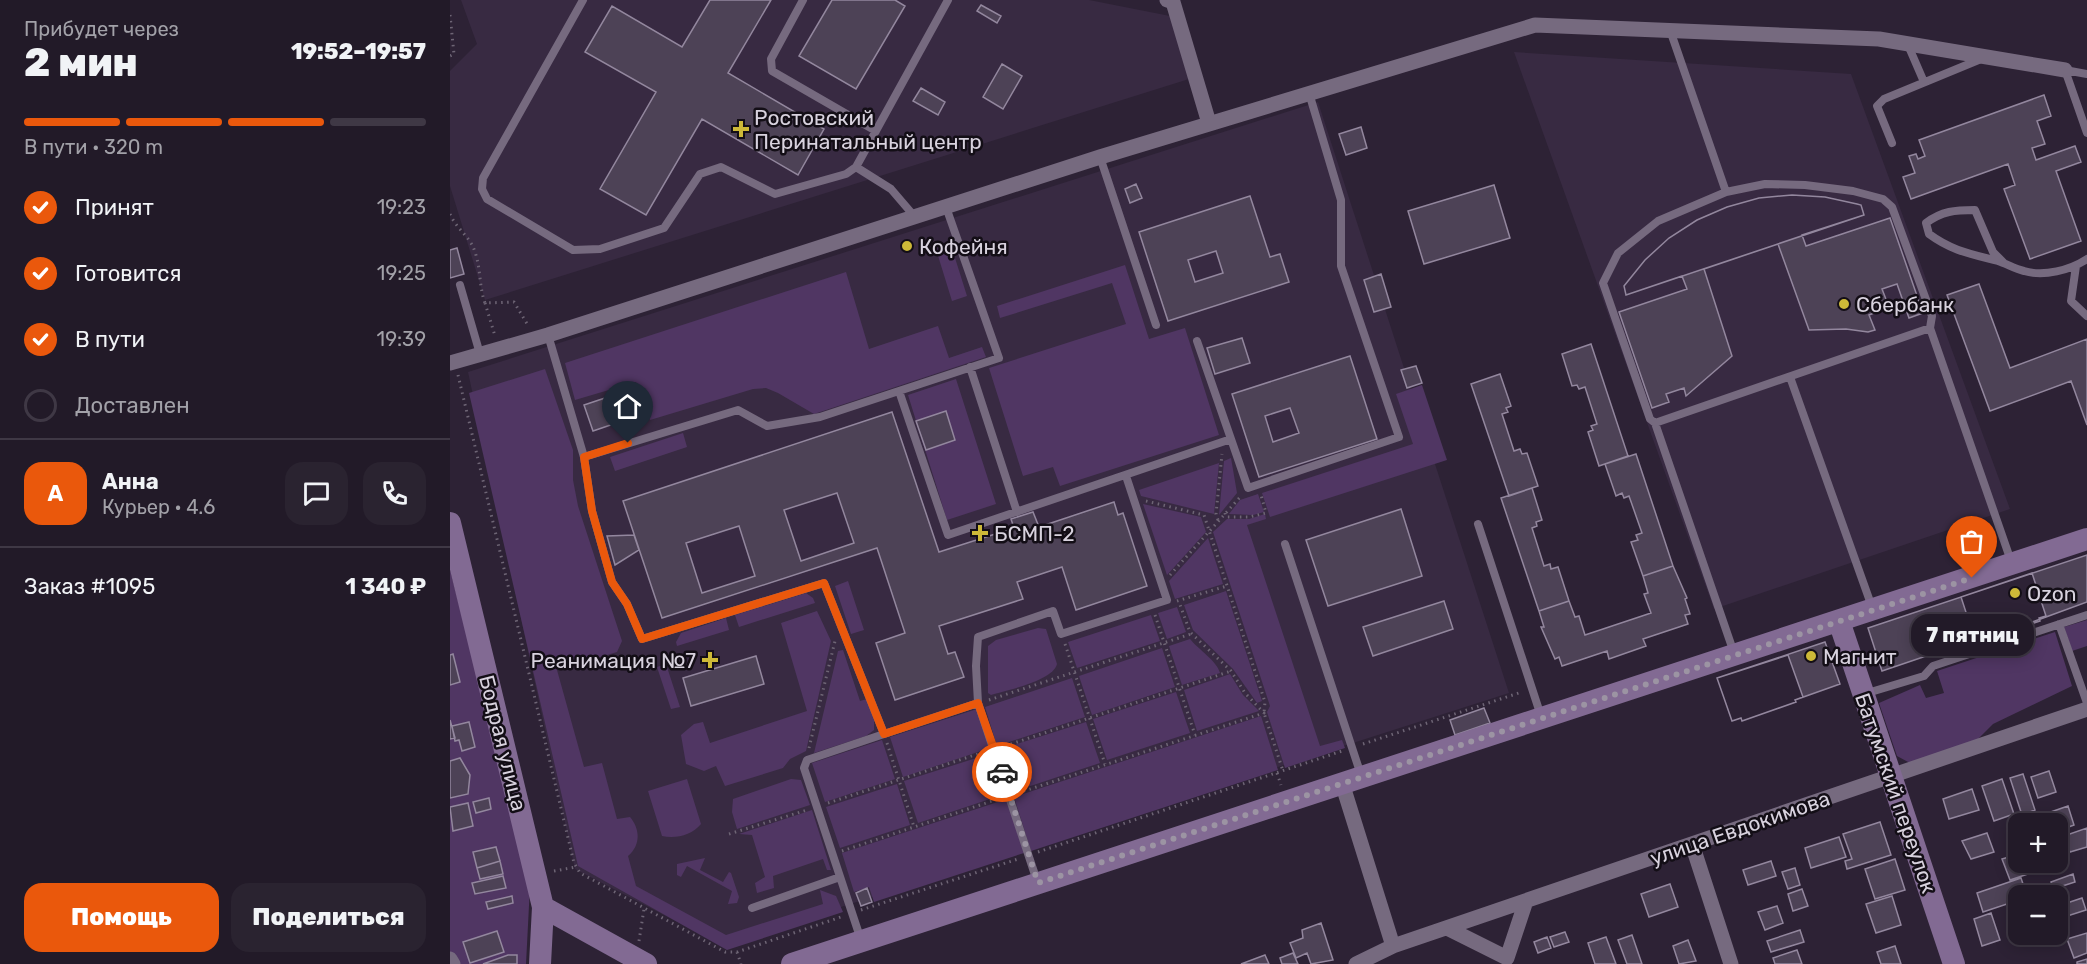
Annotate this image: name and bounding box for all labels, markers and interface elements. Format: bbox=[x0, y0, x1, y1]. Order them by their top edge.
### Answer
text: Прибудет через bbox=[24, 17, 179, 41]
text: 19:52–19:57 bbox=[291, 38, 426, 65]
text: 2 мин bbox=[24, 40, 138, 86]
place label: Ростовский Перинатальный центр bbox=[754, 105, 982, 154]
marker: Ростовский Перинатальный центр bbox=[732, 120, 750, 138]
text: В пути · 320 m bbox=[24, 135, 163, 159]
icon: check bbox=[24, 191, 57, 224]
text: Принят bbox=[75, 194, 154, 221]
text: 19:23 bbox=[377, 195, 426, 219]
place label: Кофейня bbox=[919, 234, 1008, 259]
marker: Кофейня bbox=[900, 239, 914, 253]
icon: check bbox=[24, 257, 57, 290]
text: Готовится bbox=[75, 260, 181, 287]
text: 19:25 bbox=[377, 261, 426, 285]
place label: Сбербанк bbox=[1856, 292, 1954, 317]
marker: Сбербанк bbox=[1837, 297, 1851, 311]
icon: check bbox=[24, 323, 57, 356]
text: В пути bbox=[75, 326, 145, 353]
text: 19:39 bbox=[377, 327, 426, 351]
pin bbox=[602, 381, 653, 443]
icon: home bbox=[611, 390, 644, 423]
text: Доставлен bbox=[75, 392, 190, 419]
button: chat bbox=[285, 462, 348, 525]
button: phone bbox=[363, 462, 426, 525]
text: Анна bbox=[102, 468, 159, 495]
text: А bbox=[48, 480, 63, 507]
text: Курьер · 4.6 bbox=[102, 495, 215, 519]
pin bbox=[1946, 516, 1997, 578]
place label: БСМП-2 bbox=[994, 521, 1075, 546]
marker: БСМП-2 bbox=[971, 524, 989, 542]
icon: bag bbox=[1955, 525, 1988, 558]
text: Заказ #1095 bbox=[24, 573, 155, 600]
text: 1 340 ₽ bbox=[345, 573, 426, 600]
place label: Ozon bbox=[2027, 581, 2077, 606]
marker: Ozon bbox=[2008, 586, 2022, 600]
callout: 7 пятниц bbox=[1910, 614, 2033, 656]
text: 7 пятниц bbox=[1926, 623, 2019, 647]
place label: Магнит bbox=[1823, 644, 1897, 669]
place label: Реанимация №7 bbox=[531, 648, 696, 673]
marker: Магнит bbox=[1804, 649, 1818, 663]
marker: Реанимация №7 bbox=[701, 651, 719, 669]
street label: Бодрая улица bbox=[474, 672, 532, 814]
street label: Батумский переулок bbox=[1850, 690, 1942, 896]
courier bbox=[972, 742, 1032, 802]
icon: car bbox=[986, 756, 1019, 789]
street label: улица Евдокимова bbox=[1647, 785, 1833, 871]
map controls bbox=[2008, 813, 2068, 945]
button: + bbox=[2008, 813, 2068, 873]
button: Помощь bbox=[24, 883, 219, 952]
button: Поделиться bbox=[231, 883, 426, 952]
button: − bbox=[2008, 885, 2068, 945]

